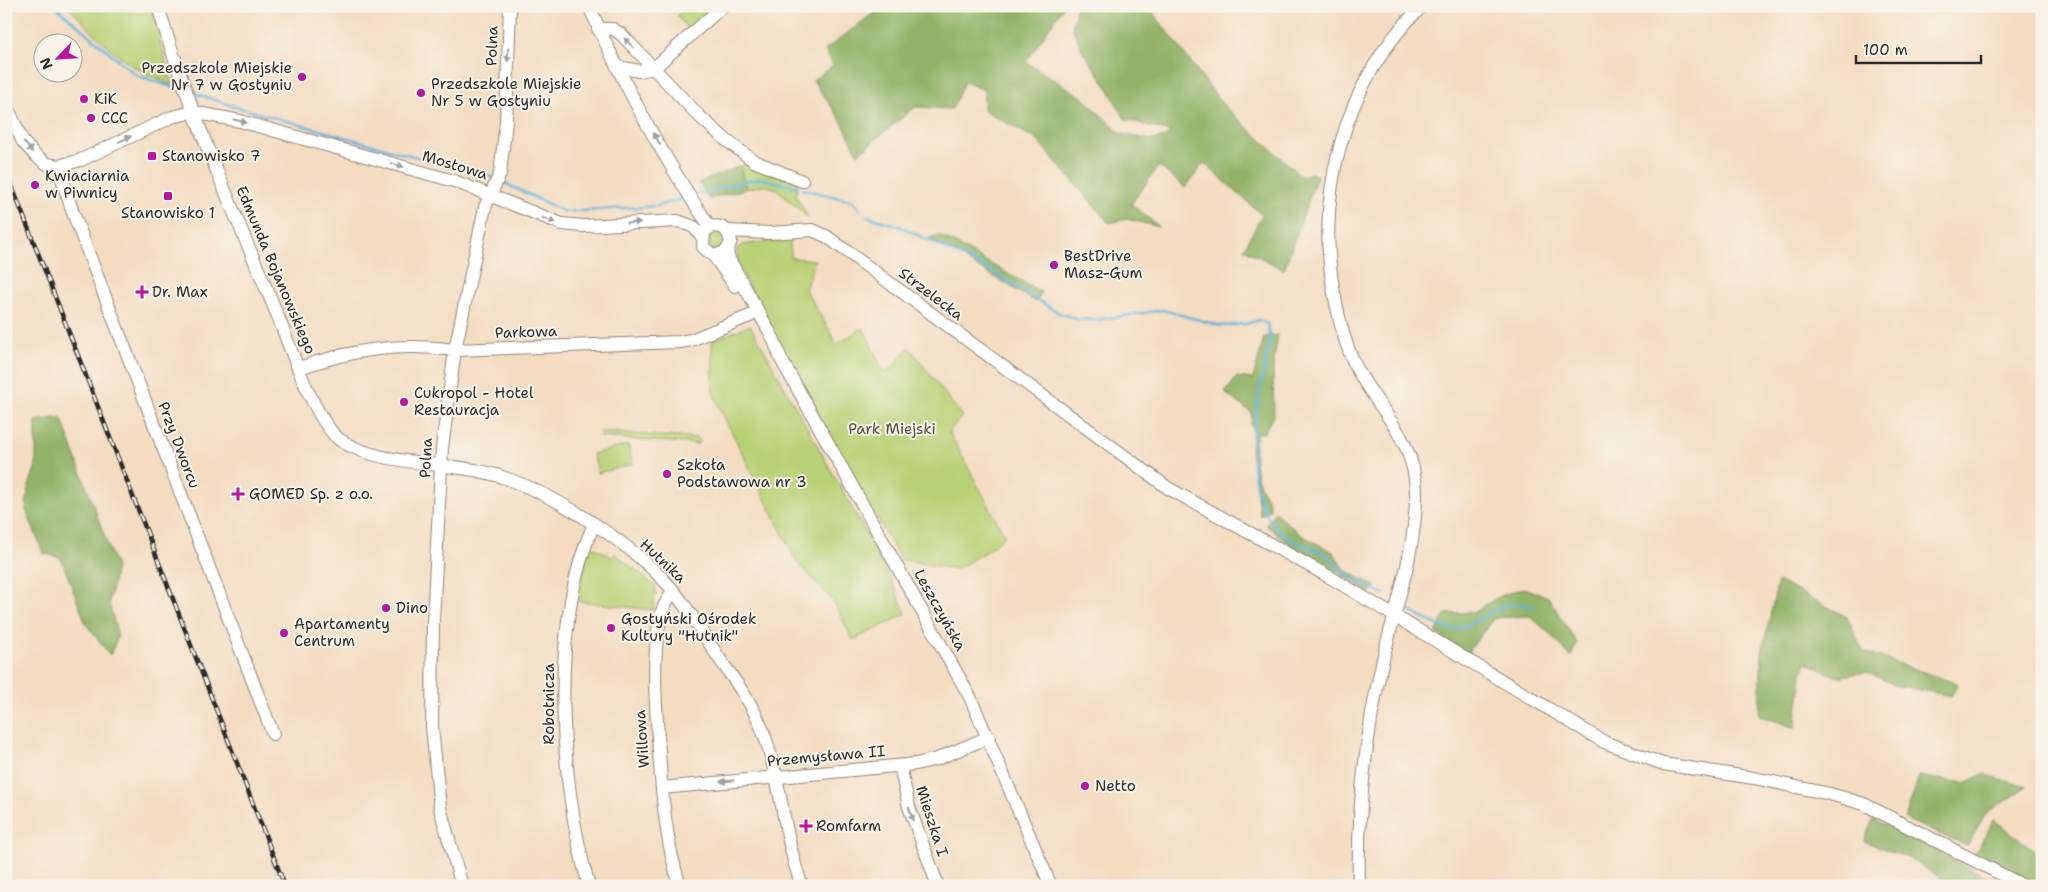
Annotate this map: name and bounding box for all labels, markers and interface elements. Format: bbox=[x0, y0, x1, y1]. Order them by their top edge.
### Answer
street label: Polna bbox=[481, 25, 503, 66]
north arrow bbox=[32, 32, 82, 82]
scale bar bbox=[1856, 32, 1980, 64]
one-way arrow bbox=[623, 37, 635, 49]
text: 100 m bbox=[1863, 40, 1908, 60]
one-way arrow bbox=[504, 47, 512, 63]
text: N bbox=[36, 55, 57, 72]
place label: Przedszkole Miejskie Nr 7 w Gostyniu bbox=[141, 58, 292, 95]
marker: Przedszkole Miejskie Nr 7 w Gostyniu bbox=[296, 71, 308, 83]
place label: Przedszkole Miejskie Nr 5 w Gostyniu bbox=[431, 74, 582, 111]
marker: Przedszkole Miejskie Nr 5 w Gostyniu bbox=[415, 87, 427, 99]
place label: KiK bbox=[94, 89, 118, 109]
marker: KiK bbox=[78, 93, 90, 105]
place label: CCC bbox=[101, 108, 128, 128]
marker: CCC bbox=[85, 112, 97, 124]
one-way arrow bbox=[233, 117, 248, 125]
one-way arrow bbox=[653, 131, 661, 146]
one-way arrow bbox=[118, 135, 132, 143]
one-way arrow bbox=[23, 141, 34, 154]
place label: Stanowisko 7 bbox=[162, 146, 260, 166]
street label: Mostowa bbox=[420, 146, 491, 185]
marker: Stanowisko 7 bbox=[146, 150, 158, 162]
one-way arrow bbox=[389, 161, 404, 169]
place label: Kwiaciarnia w Piwnicy bbox=[45, 166, 130, 203]
marker: Kwiaciarnia w Piwnicy bbox=[29, 179, 41, 191]
street label: Edmunda Bojanowskiego bbox=[232, 183, 320, 357]
marker: Stanowisko 1 bbox=[162, 190, 174, 202]
place label: Stanowisko 1 bbox=[121, 203, 215, 223]
one-way arrow bbox=[542, 216, 557, 224]
one-way arrow bbox=[626, 218, 642, 226]
place label: BestDrive Masz-Gum bbox=[1064, 246, 1143, 283]
marker: BestDrive Masz-Gum bbox=[1048, 259, 1060, 271]
street label: Strzelecka bbox=[895, 263, 968, 325]
place label: Dr. Max bbox=[152, 282, 208, 302]
marker: Dr. Max bbox=[136, 286, 148, 298]
street label: Parkowa bbox=[494, 321, 558, 343]
place label: Cukropol - Hotel Restauracja bbox=[414, 383, 534, 420]
marker: Cukropol - Hotel Restauracja bbox=[398, 396, 410, 408]
street label: Przy Dworcu bbox=[153, 399, 205, 491]
park label: Park Miejski bbox=[848, 419, 936, 439]
street label: Polna bbox=[415, 437, 437, 479]
place label: Szkoła Podstawowa nr 3 bbox=[677, 455, 807, 492]
marker: Szkoła Podstawowa nr 3 bbox=[661, 468, 673, 480]
place label: GOMED Sp. z o.o. bbox=[249, 484, 373, 504]
marker: GOMED Sp. z o.o. bbox=[231, 487, 245, 501]
street label: Hutnika bbox=[636, 534, 691, 588]
street label: Leszczyńska bbox=[909, 566, 971, 655]
place label: Dino bbox=[396, 598, 428, 618]
marker: Dino bbox=[380, 602, 392, 614]
place label: Gostyński Ośrodek Kultury "Hutnik" bbox=[621, 609, 757, 646]
place label: Apartamenty Centrum bbox=[294, 614, 390, 651]
marker: Gostyński Ośrodek Kultury "Hutnik" bbox=[605, 622, 617, 634]
marker: Apartamenty Centrum bbox=[278, 627, 290, 639]
street label: Robotnicza bbox=[539, 663, 559, 745]
street label: Willowa bbox=[630, 709, 654, 769]
street label: Przemysława II bbox=[766, 741, 886, 771]
place label: Netto bbox=[1095, 776, 1136, 796]
one-way arrow bbox=[719, 778, 735, 786]
marker: Netto bbox=[1079, 780, 1091, 792]
street label: Mieszka I bbox=[911, 783, 953, 859]
one-way arrow bbox=[907, 806, 915, 821]
place label: Romfarm bbox=[816, 816, 881, 836]
marker: Romfarm bbox=[800, 820, 812, 832]

